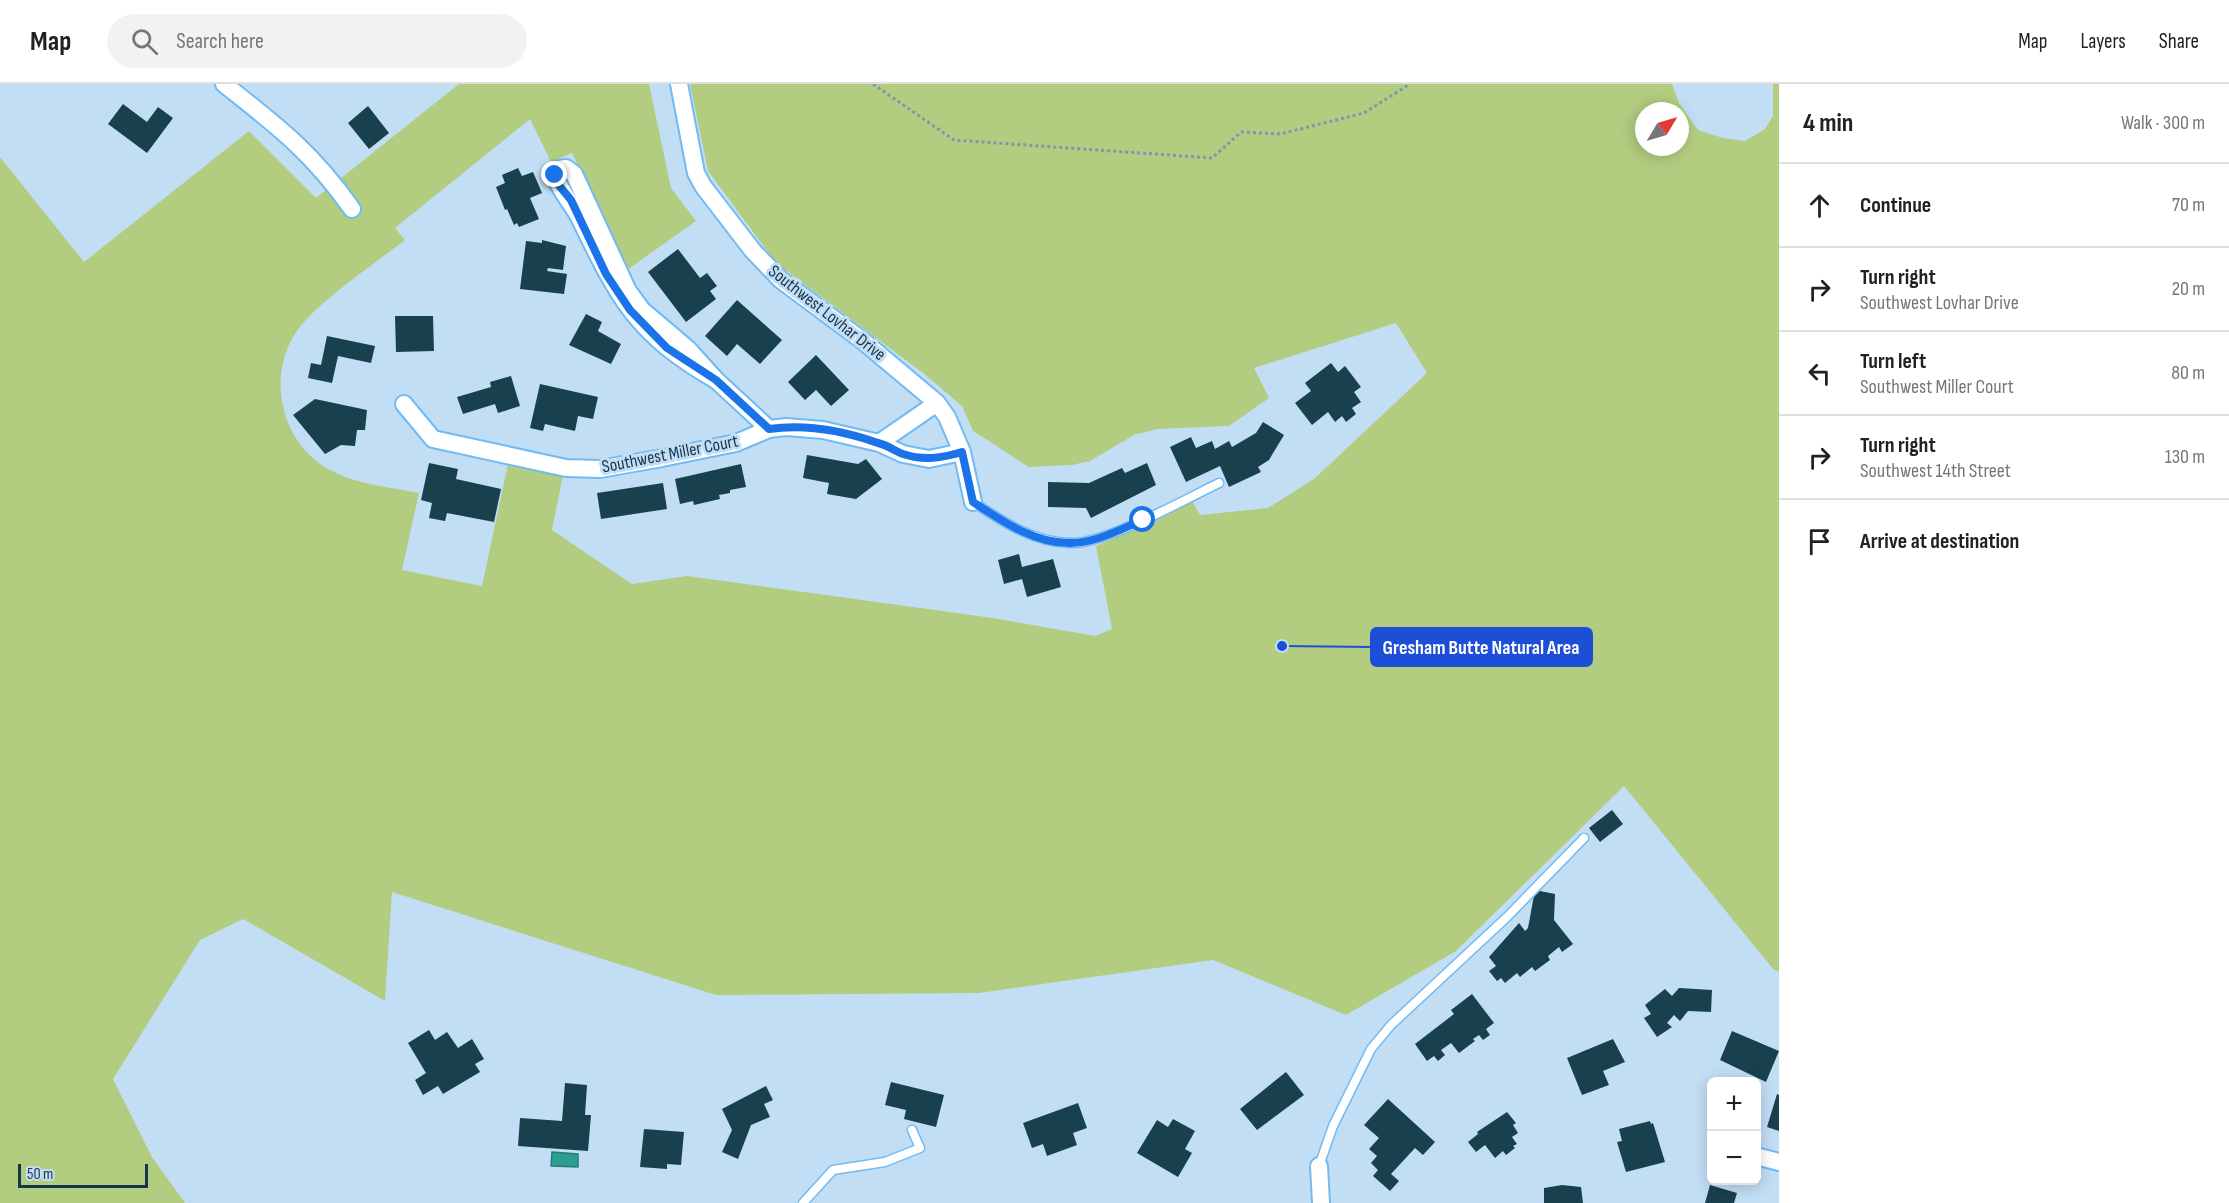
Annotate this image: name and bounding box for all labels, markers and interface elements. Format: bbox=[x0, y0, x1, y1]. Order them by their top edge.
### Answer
search box bbox=[107, 14, 527, 68]
text: Map bbox=[30, 25, 71, 58]
icon: search bbox=[128, 25, 161, 58]
text: Search here bbox=[176, 28, 264, 55]
text: Map bbox=[2018, 29, 2047, 54]
text: Layers bbox=[2080, 29, 2126, 54]
text: Share bbox=[2159, 29, 2199, 54]
north arrow bbox=[1635, 102, 1689, 156]
text: 4 min bbox=[1803, 108, 1853, 139]
text: Walk · 300 m bbox=[2121, 111, 2205, 135]
route end bbox=[541, 161, 567, 187]
icon: ahead bbox=[1803, 189, 1836, 222]
text: Continue bbox=[1860, 192, 1931, 219]
text: 70 m bbox=[2172, 193, 2205, 217]
street label: Southwest Lovhar Drive bbox=[764, 261, 890, 365]
text: Turn right bbox=[1860, 264, 1936, 291]
icon: right bbox=[1803, 273, 1836, 306]
text: 20 m bbox=[2172, 277, 2205, 301]
text: Southwest Lovhar Drive bbox=[1860, 291, 2019, 315]
text: Turn left bbox=[1860, 348, 1926, 375]
icon: left bbox=[1803, 357, 1836, 390]
text: 80 m bbox=[2171, 361, 2205, 385]
text: Southwest Miller Court bbox=[1860, 375, 2014, 399]
street label: Southwest Miller Court bbox=[600, 430, 740, 478]
text: Turn right bbox=[1860, 432, 1936, 459]
icon: right bbox=[1803, 441, 1836, 474]
text: 130 m bbox=[2165, 445, 2205, 469]
text: Southwest 14th Street bbox=[1860, 459, 2011, 483]
route start bbox=[1129, 506, 1155, 532]
icon: arrive bbox=[1803, 525, 1836, 558]
text: Arrive at destination bbox=[1860, 528, 2019, 555]
callout: Gresham Butte Natural Area bbox=[1371, 628, 1592, 666]
text: Gresham Butte Natural Area bbox=[1382, 636, 1580, 660]
map controls bbox=[1707, 1077, 1761, 1185]
button: + bbox=[1707, 1077, 1761, 1131]
button: − bbox=[1707, 1131, 1761, 1185]
scale bar bbox=[18, 1161, 148, 1188]
text: 50 m bbox=[27, 1165, 53, 1184]

